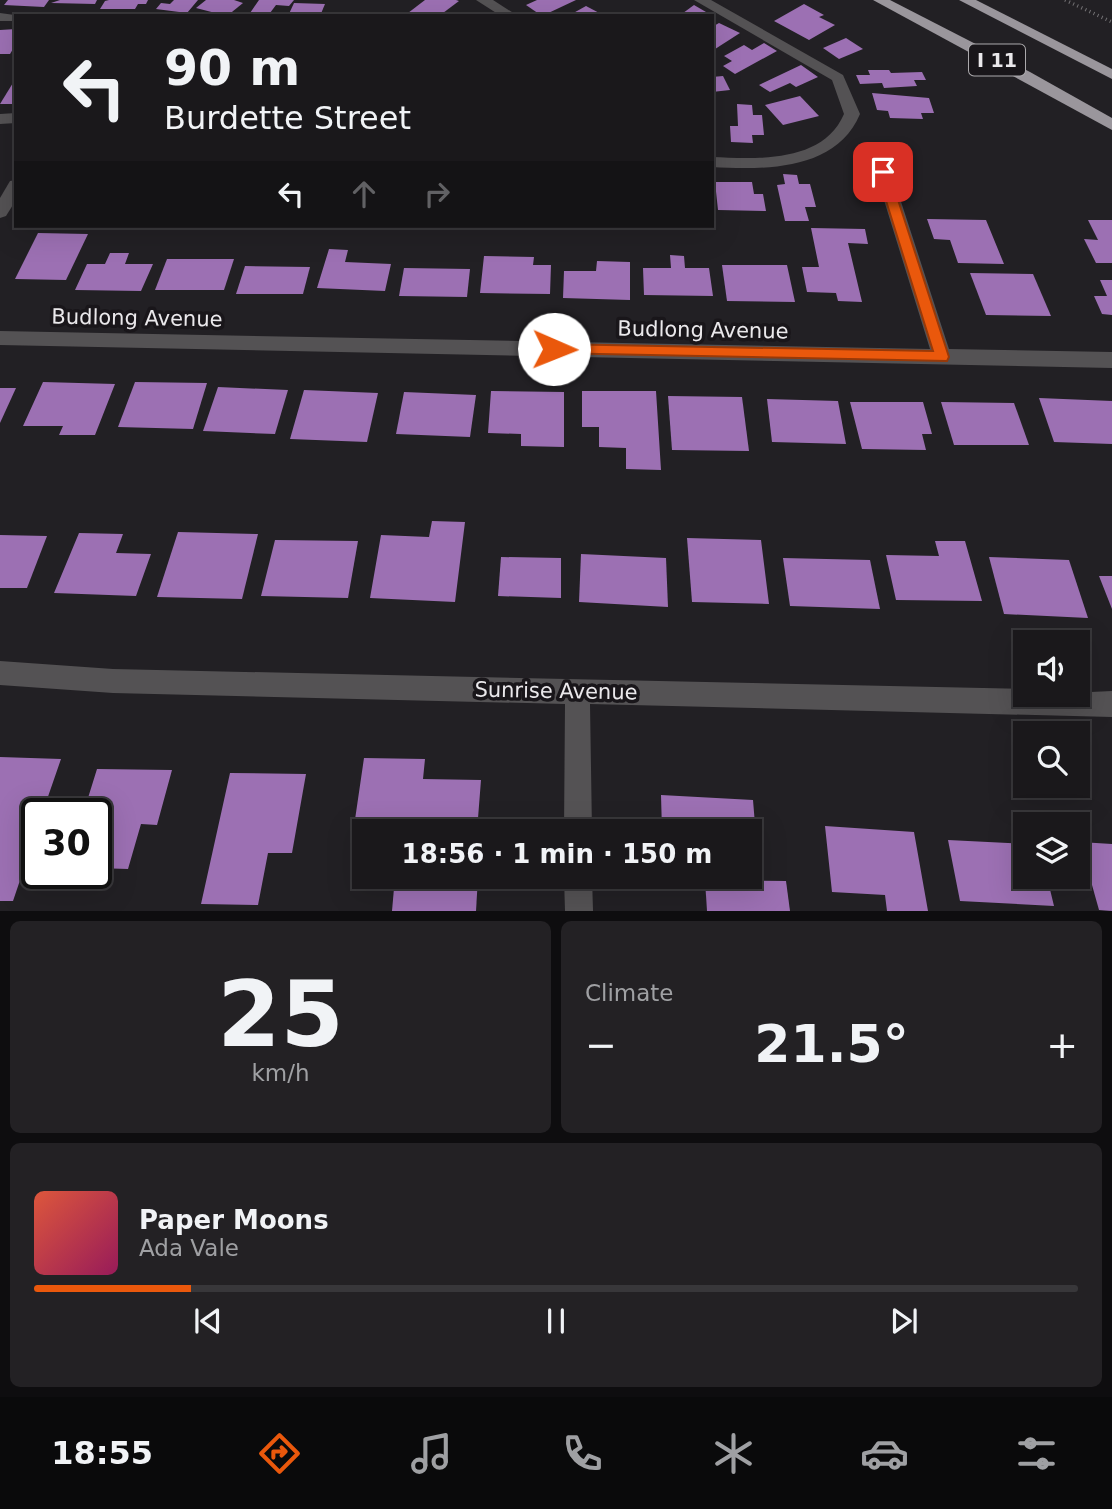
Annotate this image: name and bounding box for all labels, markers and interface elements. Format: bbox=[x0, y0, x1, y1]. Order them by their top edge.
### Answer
text: 90 m bbox=[164, 40, 300, 97]
icon: left bbox=[49, 42, 140, 133]
road number: I 11 bbox=[969, 44, 1025, 76]
text: Burdette Street bbox=[164, 99, 411, 137]
pin bbox=[853, 142, 913, 202]
icon: arrive bbox=[864, 153, 902, 191]
icon: left bbox=[272, 175, 310, 213]
icon: ahead bbox=[345, 175, 383, 213]
icon: right bbox=[418, 175, 456, 213]
street label: Budlong Avenue bbox=[51, 305, 223, 331]
position arrow bbox=[517, 312, 591, 386]
street label: Budlong Avenue bbox=[617, 317, 789, 343]
map controls bbox=[1013, 630, 1090, 889]
button: sound bbox=[1013, 630, 1090, 707]
street label: Sunrise Avenue bbox=[474, 678, 638, 704]
button: search bbox=[1013, 721, 1090, 798]
speed limit sign: 30 bbox=[21, 798, 112, 889]
button: layers bbox=[1013, 812, 1090, 889]
text: 18:56 · 1 min · 150 m bbox=[402, 839, 712, 869]
text: 25 bbox=[217, 962, 344, 1067]
text: Climate bbox=[585, 980, 674, 1006]
text: 21.5° bbox=[754, 1014, 909, 1074]
text: − bbox=[585, 1023, 617, 1067]
text: + bbox=[1046, 1023, 1078, 1067]
text: km/h bbox=[251, 1060, 310, 1086]
text: Paper Moons bbox=[139, 1205, 329, 1235]
text: Ada Vale bbox=[139, 1235, 239, 1261]
icon: previous bbox=[189, 1302, 227, 1340]
icon: pause bbox=[537, 1302, 575, 1340]
icon: next bbox=[885, 1302, 923, 1340]
icon: directions bbox=[255, 1429, 304, 1478]
icon: music bbox=[407, 1429, 456, 1478]
icon: phone bbox=[558, 1429, 607, 1478]
icon: climate bbox=[709, 1429, 758, 1478]
icon: car bbox=[860, 1429, 909, 1478]
icon: filters bbox=[1012, 1429, 1061, 1478]
text: 18:55 bbox=[51, 1434, 153, 1472]

